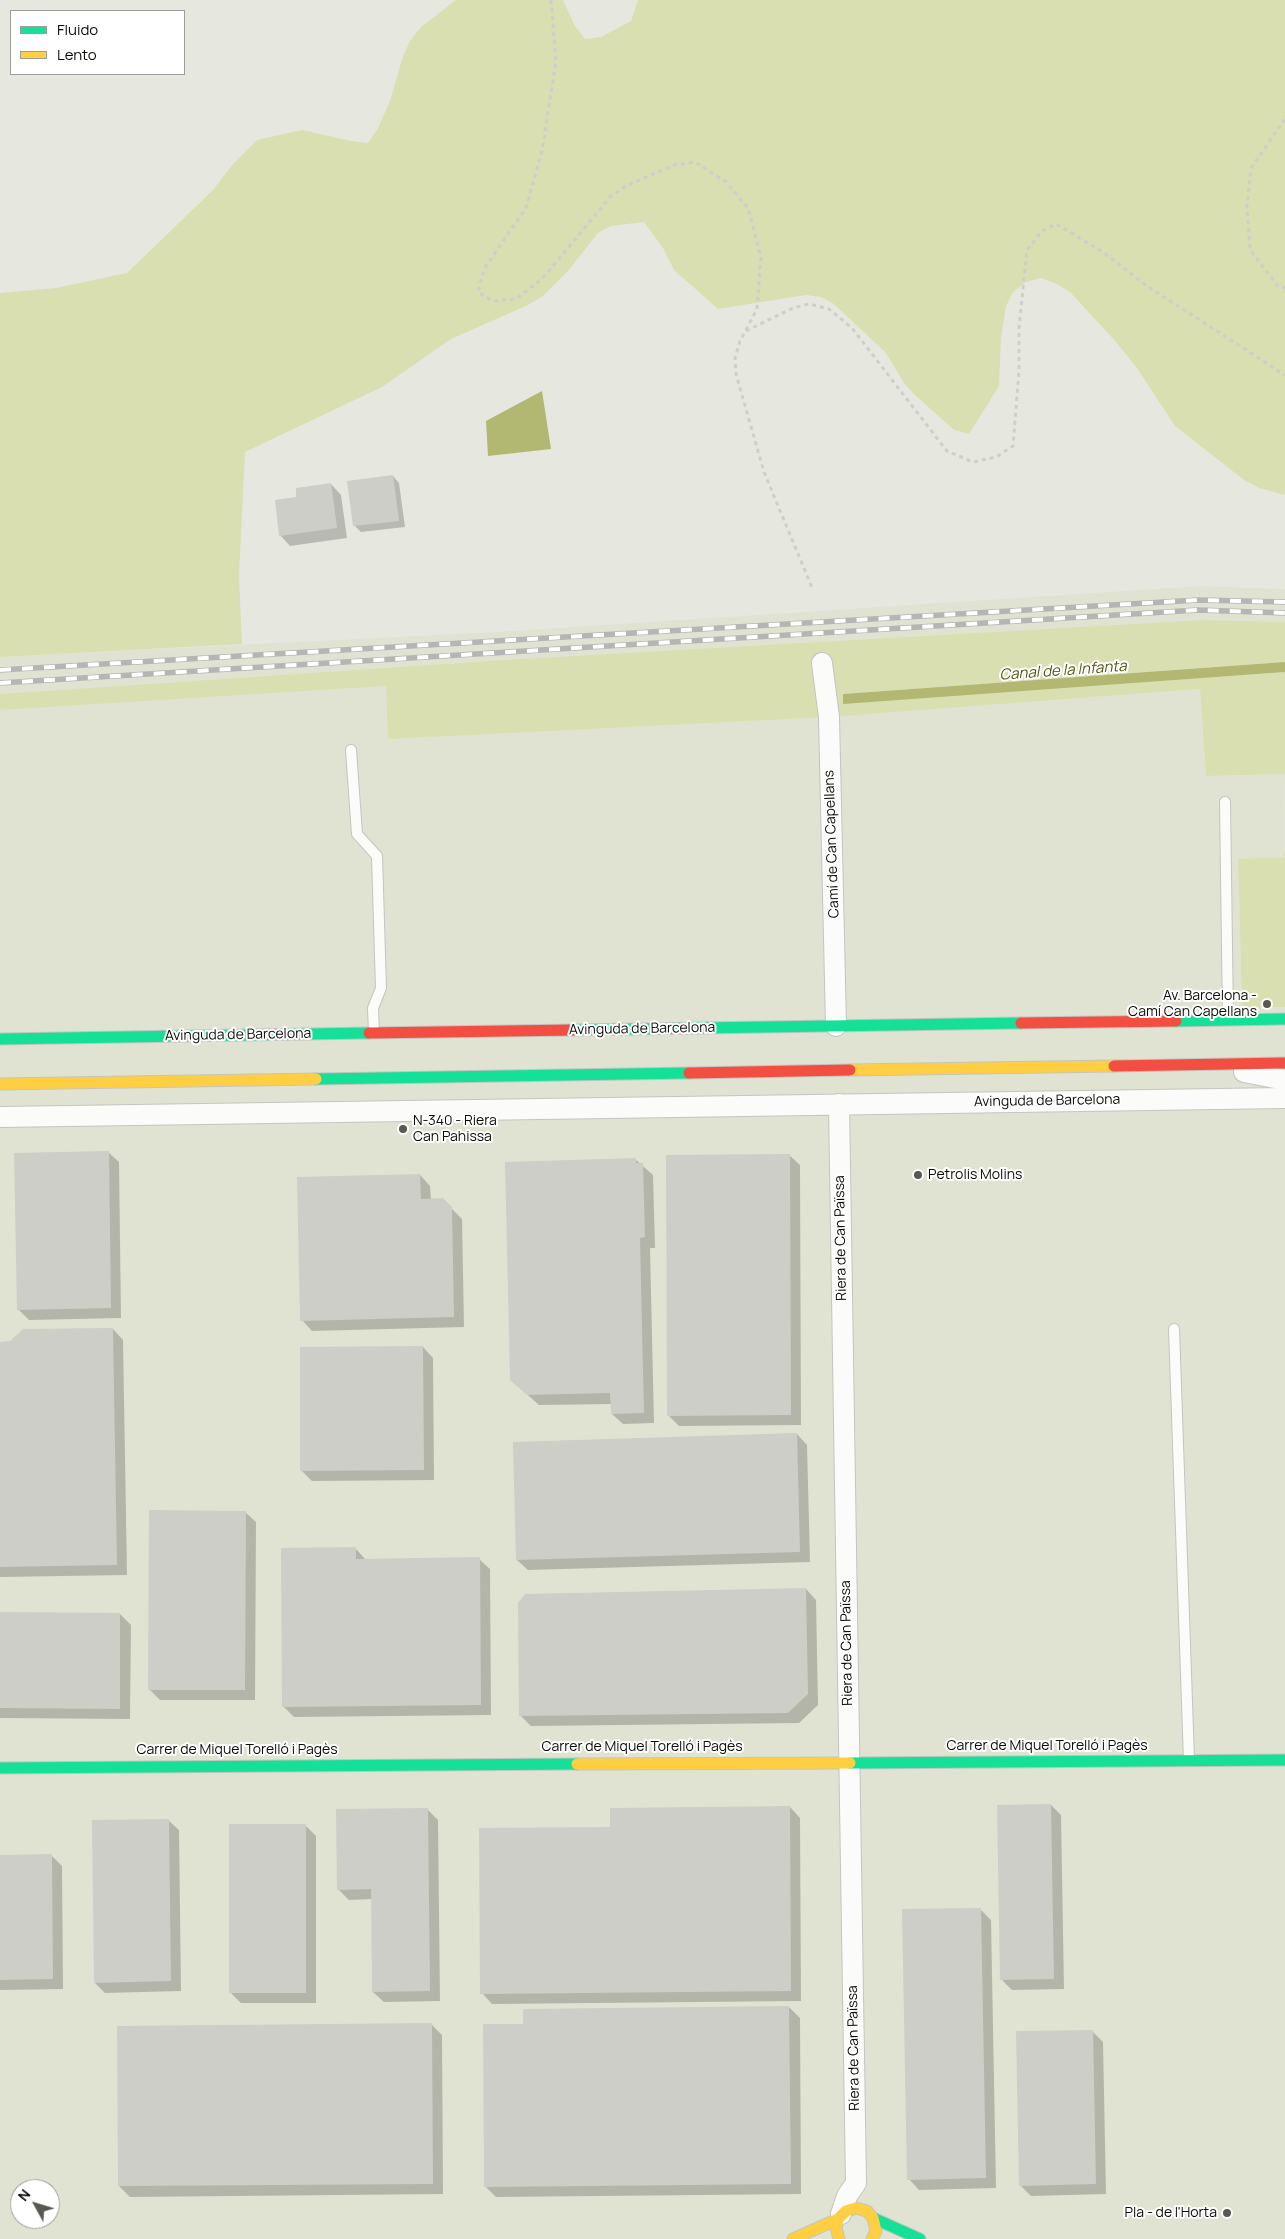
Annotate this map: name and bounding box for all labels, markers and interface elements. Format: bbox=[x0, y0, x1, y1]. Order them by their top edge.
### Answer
legend bbox=[10, 10, 185, 75]
text: Fluido bbox=[57, 19, 98, 40]
text: Lento bbox=[57, 44, 97, 65]
water label: Canal de la Infanta bbox=[999, 658, 1127, 684]
street label: Camí de Can Capellans bbox=[821, 770, 843, 918]
place label: Av. Barcelona - Camí Can Capellans bbox=[1128, 988, 1257, 1020]
marker: Av. Barcelona - Camí Can Capellans bbox=[1261, 998, 1273, 1010]
street label: Avinguda de Barcelona bbox=[569, 1019, 715, 1039]
street label: Avinguda de Barcelona bbox=[165, 1025, 311, 1045]
street label: Avinguda de Barcelona bbox=[974, 1091, 1120, 1111]
place label: N-340 - Riera Can Pahissa bbox=[413, 1113, 497, 1146]
marker: N-340 - Riera Can Pahissa bbox=[397, 1123, 409, 1135]
place label: Petrolis Molins bbox=[928, 1167, 1022, 1183]
marker: Petrolis Molins bbox=[912, 1169, 924, 1181]
street label: Riera de Can Païssa bbox=[832, 1175, 850, 1301]
street label: Riera de Can Païssa bbox=[838, 1580, 856, 1706]
street label: Carrer de Miquel Torelló i Pagès bbox=[947, 1738, 1147, 1754]
street label: Carrer de Miquel Torelló i Pagès bbox=[542, 1739, 742, 1755]
street label: Carrer de Miquel Torelló i Pagès bbox=[137, 1742, 337, 1758]
street label: Riera de Can Païssa bbox=[845, 1985, 863, 2111]
north arrow bbox=[10, 2179, 60, 2229]
text: N bbox=[13, 2185, 34, 2205]
place label: Pla - de l'Horta bbox=[1125, 2205, 1217, 2221]
marker: Pla - de l'Horta bbox=[1221, 2207, 1233, 2219]

